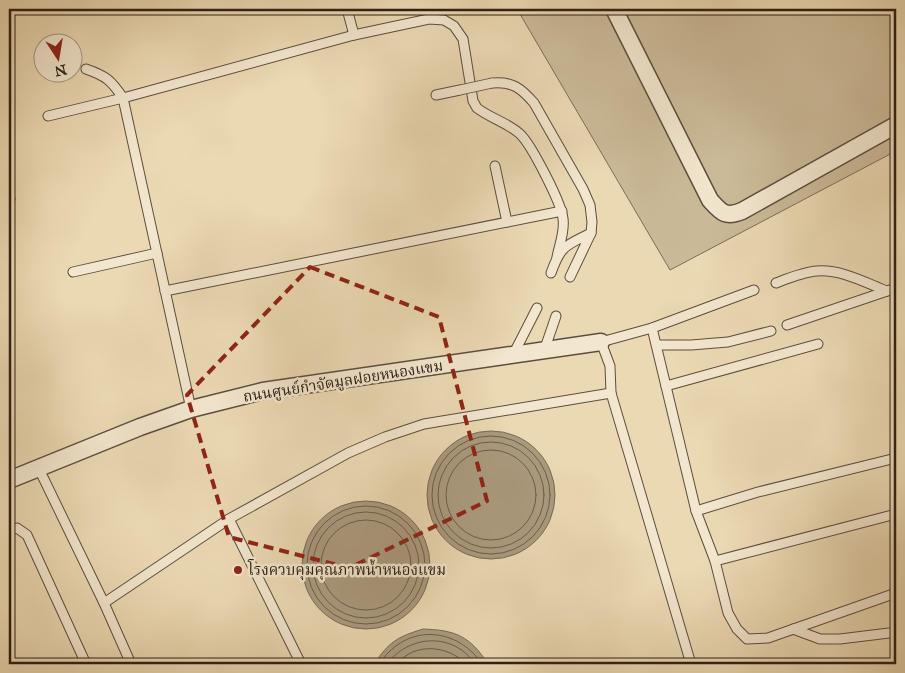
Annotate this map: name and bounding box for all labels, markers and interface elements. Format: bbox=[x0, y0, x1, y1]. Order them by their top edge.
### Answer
north arrow bbox=[32, 32, 82, 82]
text: N bbox=[53, 61, 68, 80]
street label: ถนนศูนย์กำจัดมูลฝอยหนองแขม bbox=[242, 355, 444, 407]
place label: โรงควบคุมคุณภาพน้ำหนองแขม bbox=[247, 559, 446, 581]
marker: โรงควบคุมคุณภาพน้ำหนองแขม bbox=[232, 564, 244, 576]

